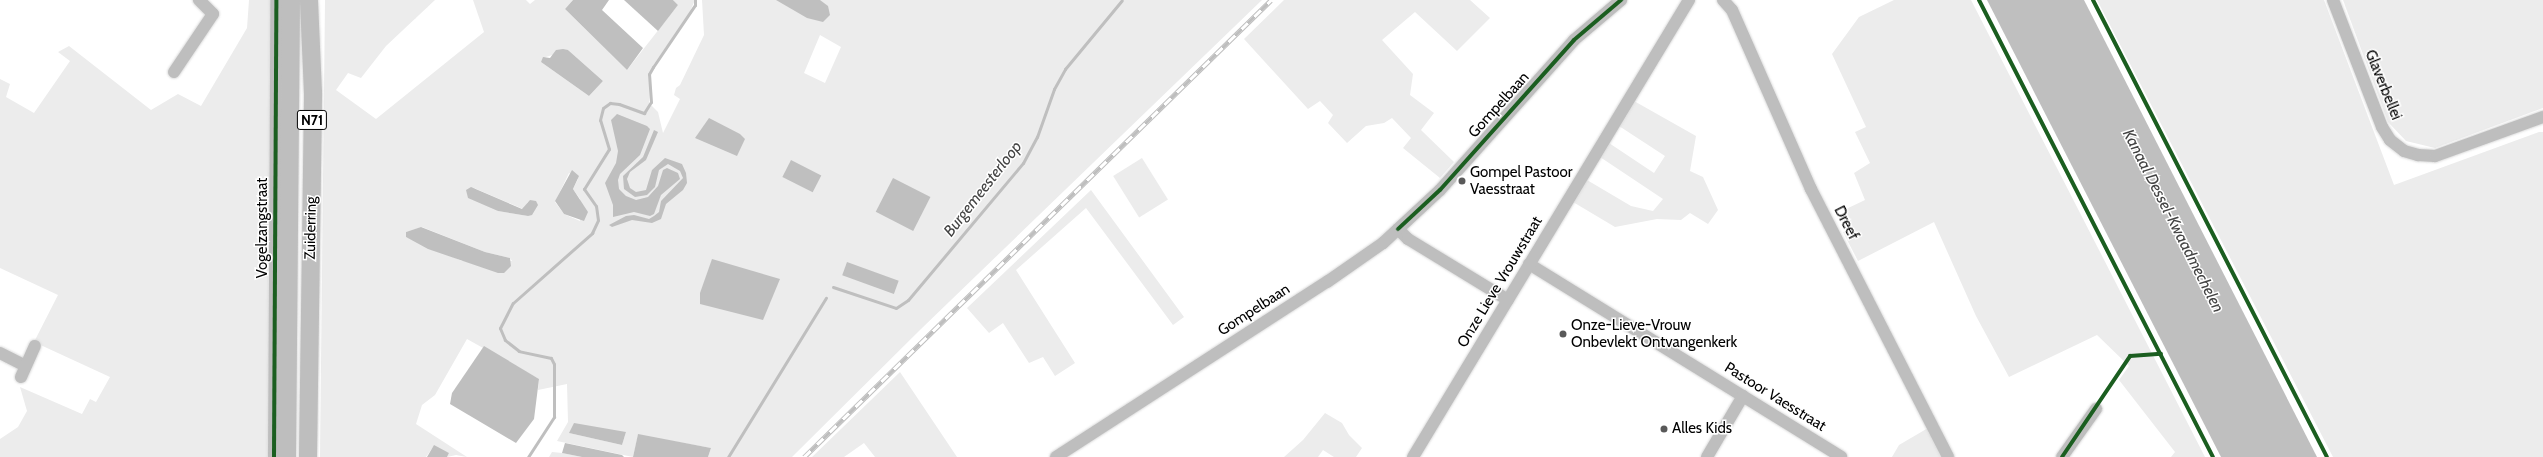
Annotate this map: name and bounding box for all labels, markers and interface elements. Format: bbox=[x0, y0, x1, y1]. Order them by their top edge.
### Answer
street label: Glaverbellei bbox=[2361, 47, 2405, 123]
street label: Gompelbaan bbox=[1465, 68, 1533, 142]
road number: N71 bbox=[296, 108, 328, 132]
water label: Kanaal Dessel-Kwaadmechelen bbox=[2118, 126, 2228, 316]
water label: Burgemeesterloop bbox=[940, 138, 1026, 240]
place label: Gompel Pastoor Vaesstraat bbox=[1470, 163, 1572, 198]
marker: Gompel Pastoor Vaesstraat bbox=[1457, 176, 1467, 186]
street label: Vogelzangstraat bbox=[254, 178, 272, 278]
street label: Zuiderring bbox=[301, 196, 321, 260]
street label: Dreef bbox=[1830, 203, 1862, 243]
street label: Onze Lieve Vrouwstraat bbox=[1454, 213, 1546, 351]
street label: Gompelbaan bbox=[1215, 280, 1293, 340]
place label: Onze-Lieve-Vrouw Onbevlekt Ontvangenkerk bbox=[1571, 316, 1737, 351]
marker: Onze-Lieve-Vrouw Onbevlekt Ontvangenkerk bbox=[1558, 329, 1568, 339]
street label: Pastoor Vaesstraat bbox=[1721, 359, 1829, 435]
place label: Alles Kids bbox=[1672, 420, 1732, 438]
marker: Alles Kids bbox=[1659, 424, 1669, 434]

